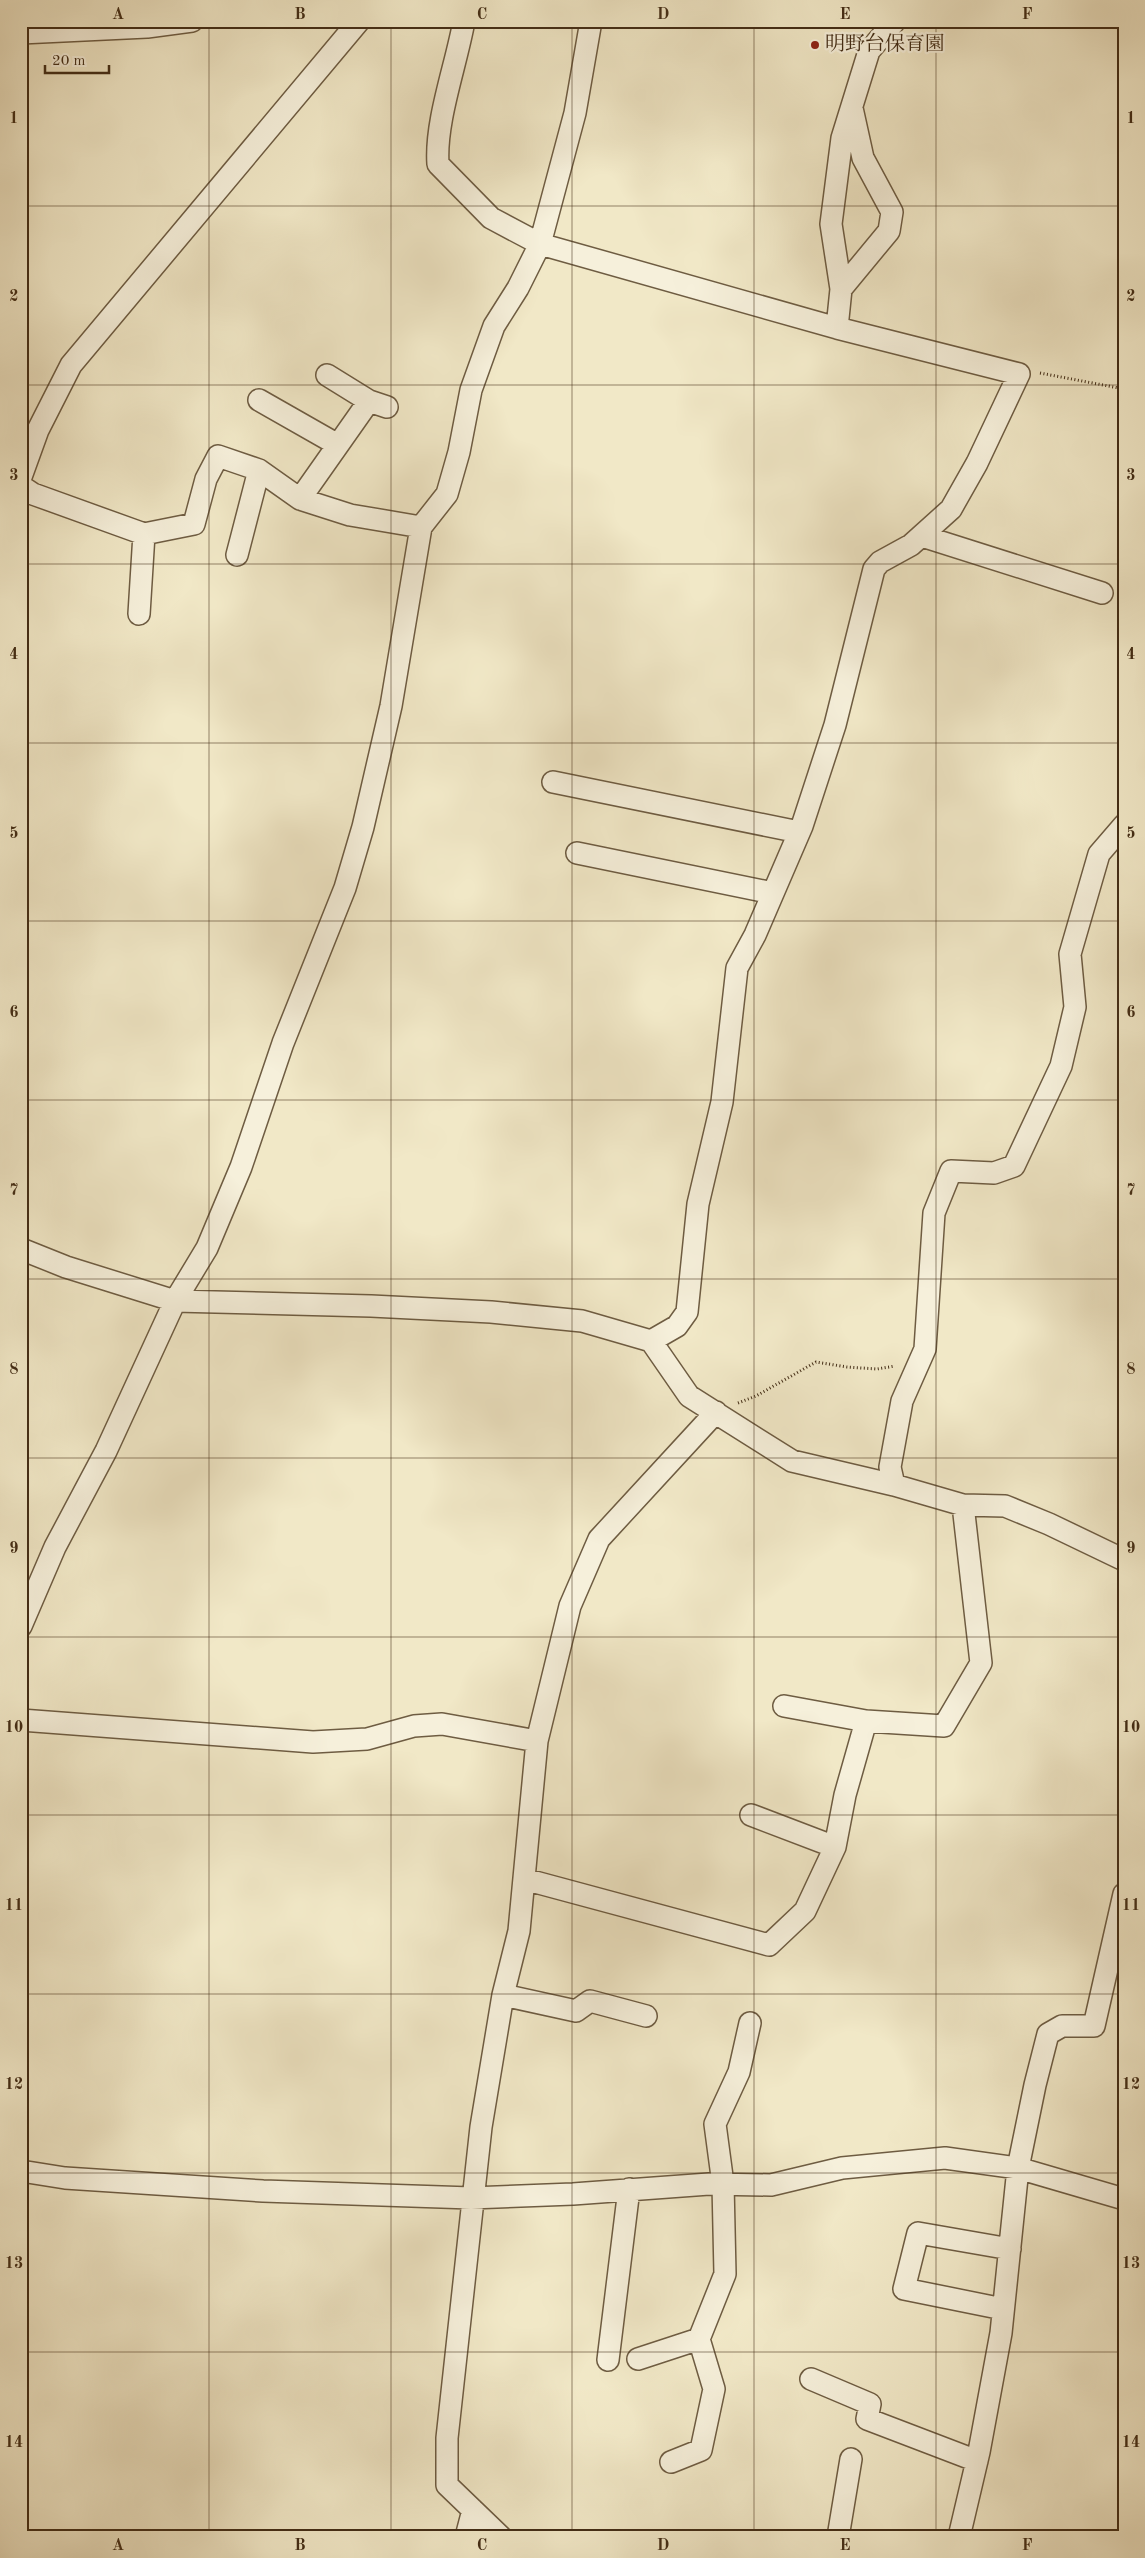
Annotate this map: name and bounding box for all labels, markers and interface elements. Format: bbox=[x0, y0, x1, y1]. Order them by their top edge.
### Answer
text: A bbox=[112, 7, 124, 23]
text: B bbox=[294, 7, 306, 23]
text: C bbox=[477, 7, 487, 23]
text: D bbox=[657, 7, 669, 23]
text: E bbox=[839, 7, 851, 23]
text: F bbox=[1022, 7, 1033, 23]
place label: 明野台保育園 bbox=[825, 32, 945, 55]
marker: 明野台保育園 bbox=[809, 39, 821, 51]
scale bar bbox=[45, 42, 109, 74]
text: 20 m bbox=[52, 54, 86, 69]
text: 1 bbox=[9, 111, 19, 127]
text: 1 bbox=[1126, 111, 1136, 127]
text: 2 bbox=[9, 289, 19, 305]
text: 2 bbox=[1126, 289, 1136, 305]
text: 3 bbox=[9, 468, 19, 484]
text: 3 bbox=[1126, 468, 1136, 484]
text: 4 bbox=[9, 647, 19, 663]
text: 4 bbox=[1126, 647, 1136, 663]
text: 5 bbox=[9, 826, 19, 842]
text: 5 bbox=[1126, 826, 1136, 842]
text: 6 bbox=[9, 1005, 19, 1021]
text: 6 bbox=[1126, 1005, 1136, 1021]
text: 7 bbox=[9, 1183, 19, 1199]
text: 7 bbox=[1126, 1183, 1136, 1199]
text: 8 bbox=[9, 1362, 19, 1378]
text: 8 bbox=[1126, 1362, 1136, 1378]
text: 9 bbox=[9, 1541, 19, 1557]
text: 9 bbox=[1126, 1541, 1136, 1557]
text: 10 bbox=[5, 1720, 23, 1736]
text: 10 bbox=[1122, 1720, 1140, 1736]
text: 11 bbox=[5, 1898, 23, 1914]
text: 11 bbox=[1122, 1898, 1140, 1914]
text: 12 bbox=[5, 2077, 23, 2093]
text: 12 bbox=[1122, 2077, 1140, 2093]
text: 13 bbox=[5, 2256, 23, 2272]
text: 13 bbox=[1122, 2256, 1140, 2272]
text: 14 bbox=[5, 2435, 23, 2451]
text: 14 bbox=[1122, 2435, 1140, 2451]
text: A bbox=[112, 2538, 124, 2554]
text: B bbox=[294, 2538, 306, 2554]
text: C bbox=[477, 2538, 487, 2554]
text: D bbox=[657, 2538, 669, 2554]
text: E bbox=[839, 2538, 851, 2554]
text: F bbox=[1022, 2538, 1033, 2554]

